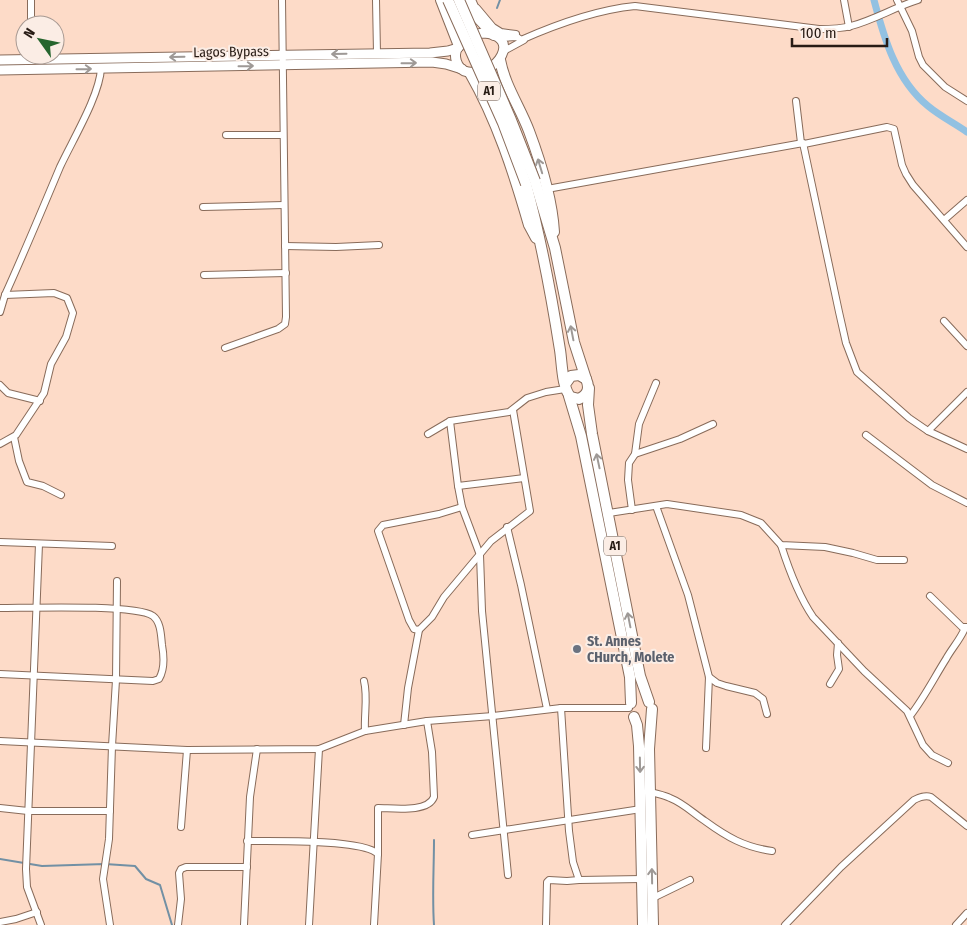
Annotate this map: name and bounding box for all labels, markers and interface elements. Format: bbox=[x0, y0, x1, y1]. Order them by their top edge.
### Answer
north arrow bbox=[15, 15, 65, 65]
scale bar bbox=[792, 15, 887, 47]
text: 100 m bbox=[800, 24, 837, 42]
text: N bbox=[20, 25, 39, 41]
street label: Lagos Bypass bbox=[193, 43, 269, 61]
one-way arrow bbox=[332, 49, 348, 59]
one-way arrow bbox=[169, 52, 186, 62]
one-way arrow bbox=[400, 58, 416, 67]
one-way arrow bbox=[238, 61, 254, 71]
one-way arrow bbox=[75, 64, 91, 73]
road number: A1 bbox=[478, 82, 500, 100]
one-way arrow bbox=[535, 158, 545, 174]
one-way arrow bbox=[567, 325, 576, 341]
one-way arrow bbox=[592, 453, 602, 469]
road number: A1 bbox=[604, 536, 626, 556]
one-way arrow bbox=[624, 613, 633, 629]
place label: St. Annes CHurch, Molete bbox=[587, 633, 674, 666]
marker: St. Annes CHurch, Molete bbox=[571, 643, 583, 655]
one-way arrow bbox=[635, 756, 645, 773]
one-way arrow bbox=[648, 869, 657, 885]

